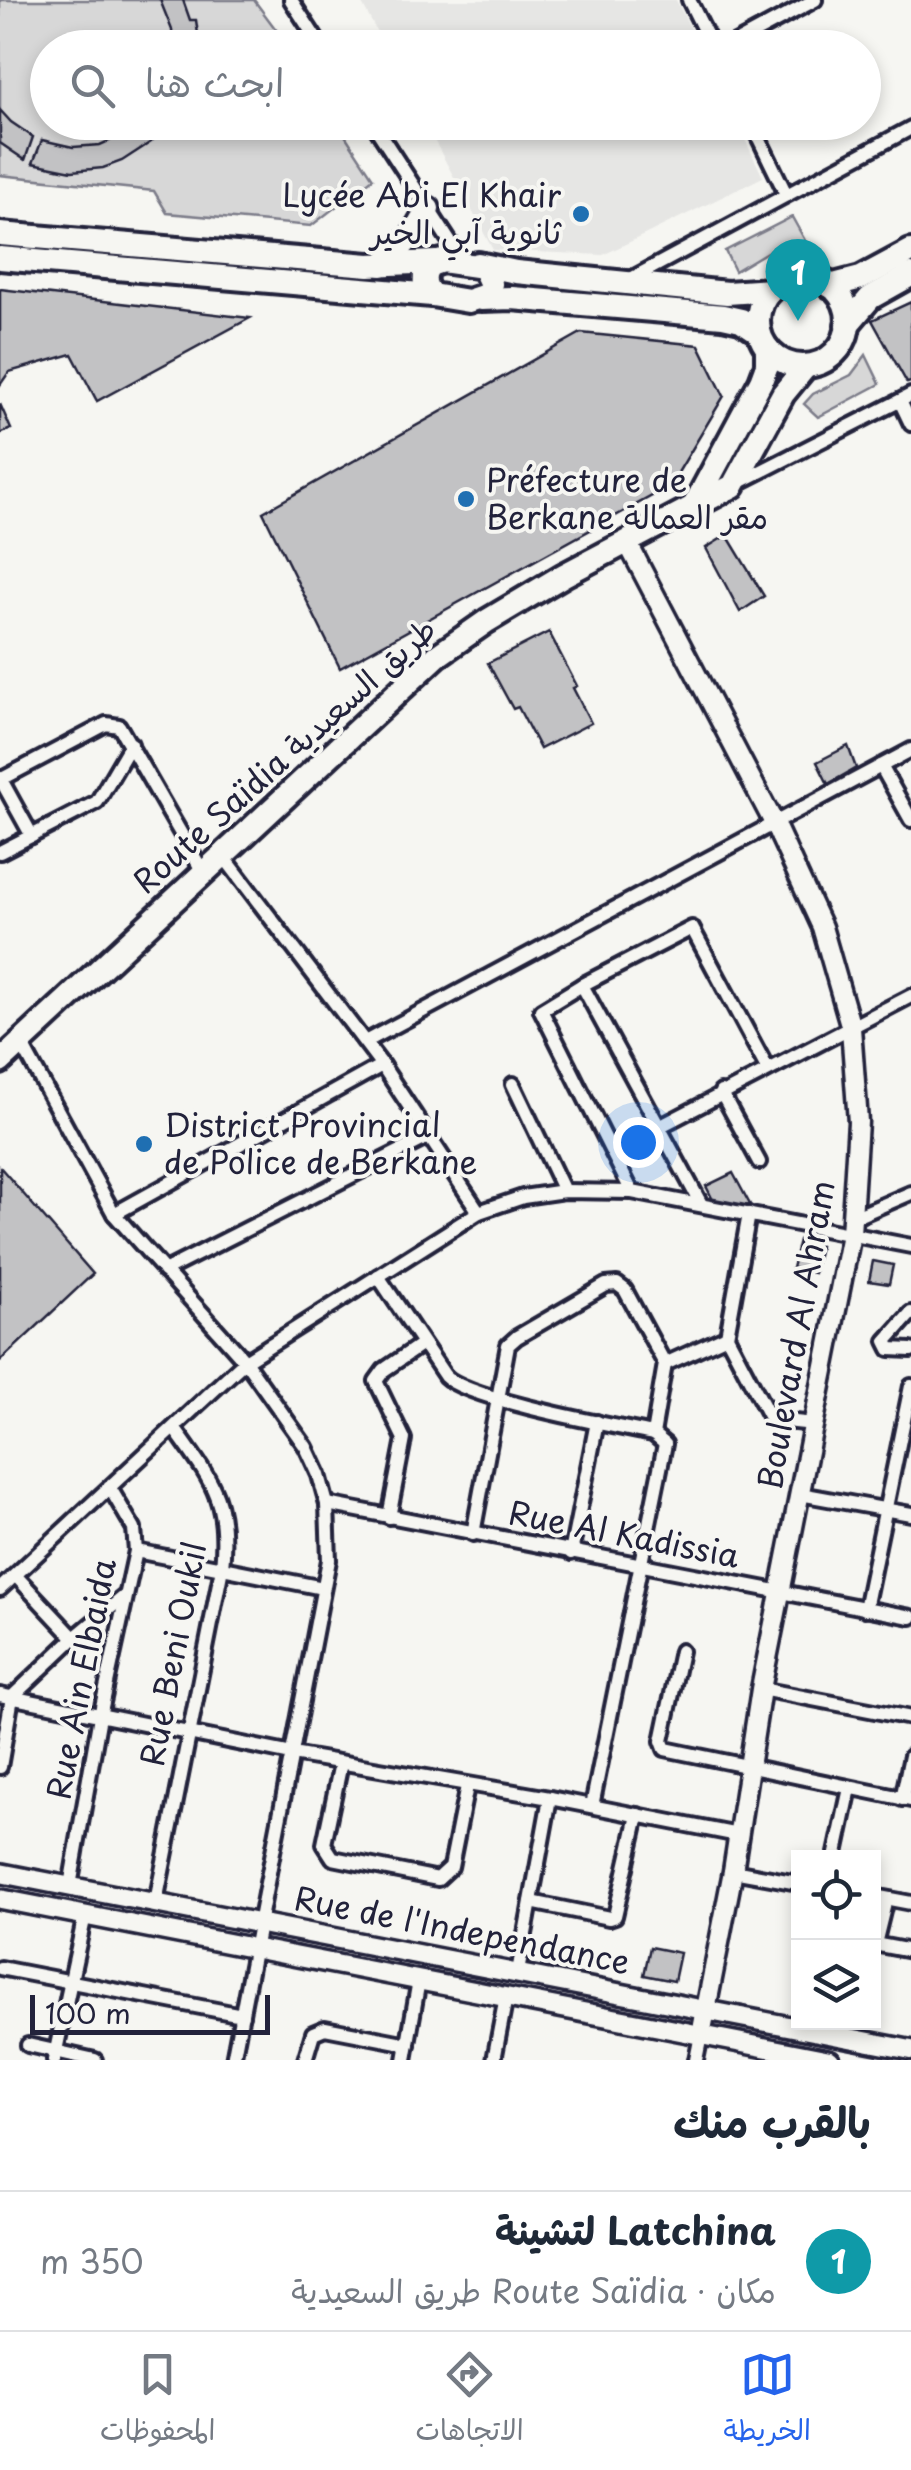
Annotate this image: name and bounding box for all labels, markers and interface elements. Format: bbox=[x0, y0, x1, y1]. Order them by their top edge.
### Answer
search box bbox=[30, 30, 881, 140]
text: ابحث هنا bbox=[145, 53, 284, 110]
icon: search bbox=[65, 58, 120, 113]
place label: Lycée Abi El Khair ثانوية آبي الخير bbox=[282, 170, 563, 261]
marker: Lycée Abi El Khair ثانوية آبي الخير bbox=[570, 203, 592, 225]
pin: 1 bbox=[766, 238, 830, 321]
place label: Préfecture de Berkane مقر العمالة bbox=[486, 455, 768, 540]
marker: Préfecture de Berkane مقر العمالة bbox=[455, 488, 477, 510]
street label: Route Saïdia طريق السعيدية bbox=[121, 605, 446, 904]
place label: District Provincial de Police de Berkane bbox=[164, 1100, 478, 1185]
your location bbox=[613, 1117, 664, 1168]
marker: District Provincial de Police de Berkane bbox=[133, 1133, 155, 1155]
street label: Boulevard Al Ahram bbox=[744, 1176, 846, 1493]
street label: Rue Al Kadissia bbox=[505, 1487, 744, 1579]
street label: Rue Beni Oukil bbox=[127, 1537, 217, 1770]
street label: Rue Ain Elbaida bbox=[33, 1554, 127, 1803]
map controls bbox=[791, 1850, 881, 2030]
button: locate bbox=[791, 1850, 881, 1940]
street label: Rue de l'Independance bbox=[291, 1873, 634, 1985]
button: layers bbox=[791, 1940, 881, 2030]
scale bar bbox=[30, 1990, 270, 2034]
text: 100 m bbox=[45, 1991, 131, 2034]
text: بالقرب منك bbox=[673, 2089, 871, 2152]
text: Latchina لتشينة bbox=[495, 2201, 776, 2258]
text: 350 m bbox=[40, 2237, 144, 2285]
text: 1 bbox=[831, 2237, 846, 2285]
text: مكان · Route Saïdia طريق السعيدية bbox=[291, 2266, 776, 2314]
tab: المحفوظات bbox=[100, 2347, 215, 2455]
tab: الاتجاهات bbox=[415, 2347, 524, 2455]
tab: الخريطة bbox=[724, 2347, 811, 2455]

